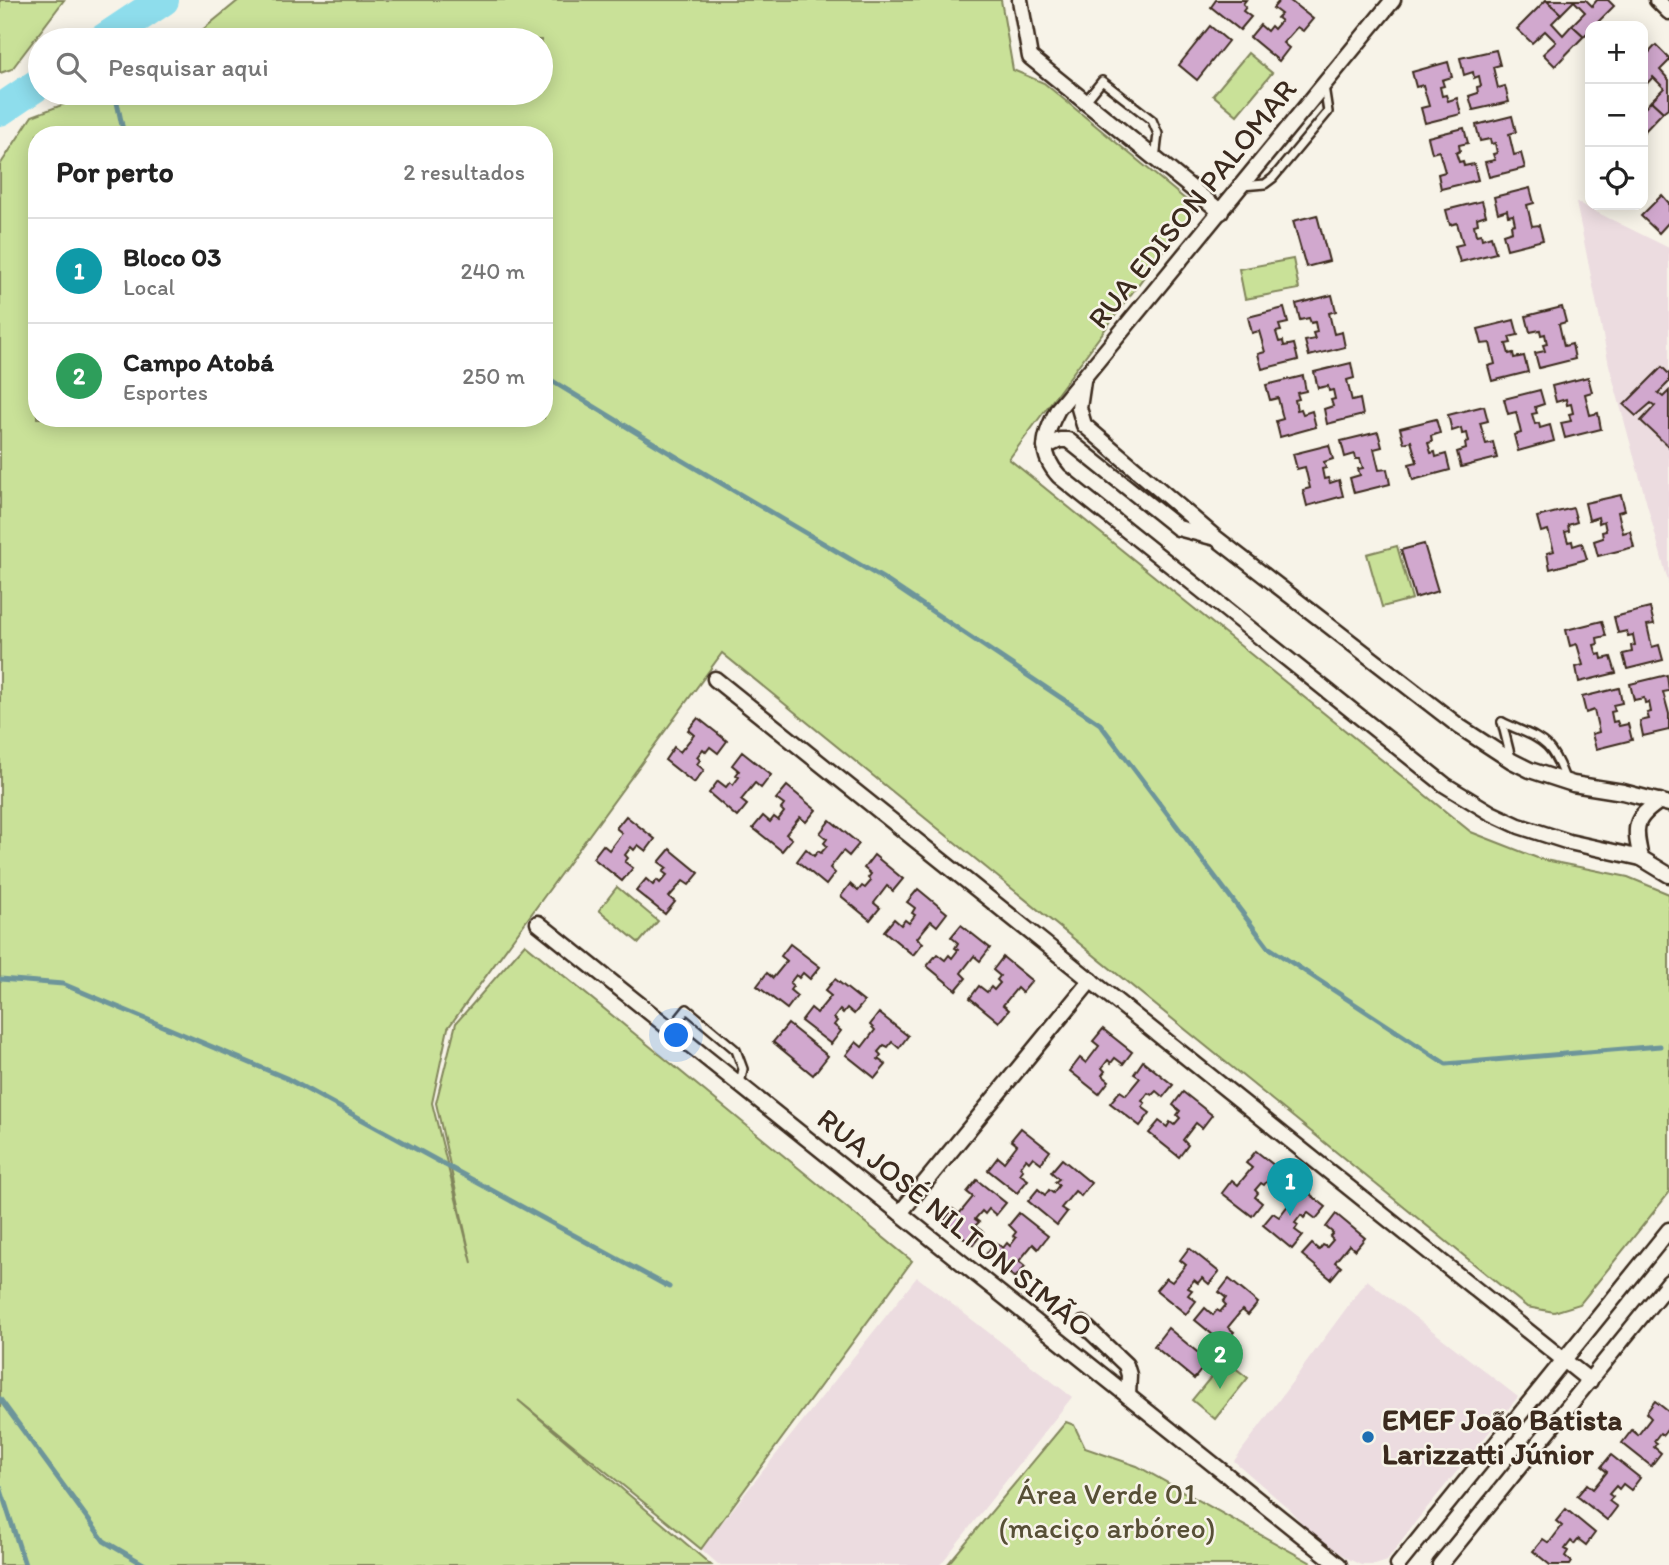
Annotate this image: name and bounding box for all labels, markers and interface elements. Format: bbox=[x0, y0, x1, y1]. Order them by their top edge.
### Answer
map controls bbox=[1585, 21, 1648, 210]
button: + bbox=[1585, 21, 1648, 84]
search box bbox=[28, 28, 553, 105]
icon: search bbox=[52, 48, 90, 86]
text: Pesquisar aqui bbox=[108, 51, 269, 83]
street label: RUA EDISON PALOMAR bbox=[1079, 71, 1304, 336]
button: − bbox=[1585, 84, 1648, 147]
button: locate bbox=[1585, 147, 1648, 210]
text: Por perto bbox=[56, 153, 174, 190]
text: 2 resultados bbox=[403, 158, 525, 186]
text: Bloco 03 bbox=[123, 241, 222, 273]
text: 1 bbox=[74, 257, 84, 285]
text: 240 m bbox=[460, 257, 525, 285]
text: Local bbox=[123, 273, 175, 301]
text: Campo Atobá bbox=[123, 346, 274, 378]
text: 2 bbox=[73, 362, 85, 390]
text: 250 m bbox=[462, 362, 525, 390]
text: Esportes bbox=[123, 378, 208, 406]
your location bbox=[659, 1018, 693, 1052]
street label: RUA JOSÉ NILTON SIMÃO bbox=[810, 1100, 1101, 1345]
pin: 1 bbox=[1267, 1158, 1313, 1216]
pin: 2 bbox=[1197, 1331, 1243, 1389]
place label: EMEF João Batista Larizzatti Júnior bbox=[1382, 1401, 1622, 1472]
marker: EMEF João Batista Larizzatti Júnior bbox=[1360, 1429, 1376, 1445]
park label: Área Verde 01 (maciço arbóreo) bbox=[998, 1475, 1216, 1546]

